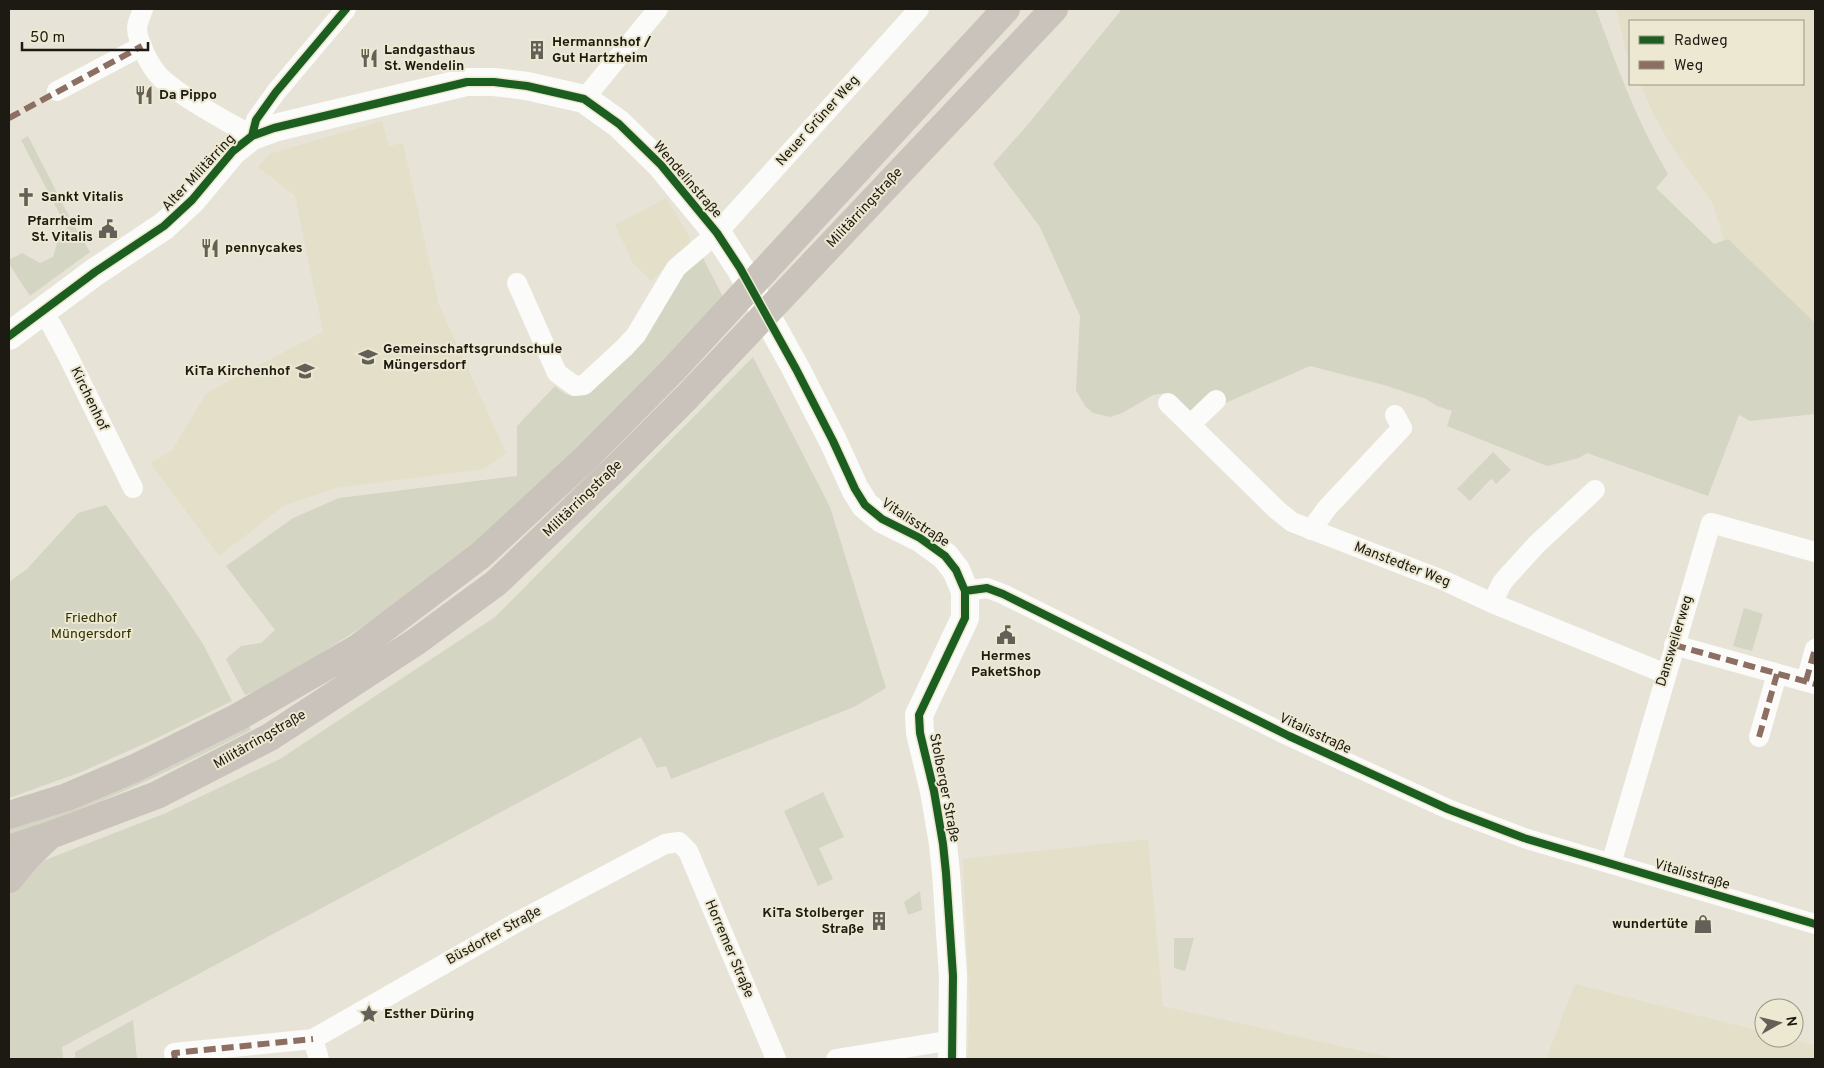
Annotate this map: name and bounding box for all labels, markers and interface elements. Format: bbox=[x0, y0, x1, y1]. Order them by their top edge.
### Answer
scale bar bbox=[22, 20, 149, 52]
legend bbox=[1629, 20, 1804, 85]
text: 50 m bbox=[30, 29, 65, 48]
text: Radweg bbox=[1674, 32, 1728, 51]
place label: Hermannshof / Gut Hartzheim bbox=[552, 34, 652, 67]
building icon: Hermannshof / Gut Hartzheim bbox=[526, 39, 548, 61]
place label: Landgasthaus St. Wendelin bbox=[384, 42, 475, 75]
restaurant icon: Landgasthaus St. Wendelin bbox=[358, 47, 380, 69]
text: Weg bbox=[1674, 57, 1703, 76]
street label: Neuer Grüner Weg bbox=[773, 72, 863, 170]
restaurant icon: Da Pippo bbox=[133, 84, 155, 106]
place label: Da Pippo bbox=[159, 87, 217, 104]
street label: Alter Militärring bbox=[159, 131, 239, 215]
street label: Wendelinstraße bbox=[649, 138, 725, 222]
street label: Militärringstraße bbox=[823, 164, 907, 252]
church icon: Sankt Vitalis bbox=[15, 186, 37, 208]
place label: Sankt Vitalis bbox=[41, 189, 124, 206]
place label: Pfarrheim St. Vitalis bbox=[27, 213, 93, 246]
public building icon: Pfarrheim St. Vitalis bbox=[97, 218, 119, 240]
restaurant icon: pennycakes bbox=[199, 237, 221, 259]
place label: pennycakes bbox=[225, 240, 303, 257]
place label: Gemeinschaftsgrundschule Müngersdorf bbox=[383, 341, 562, 374]
school or university icon: Gemeinschaftsgrundschule Müngersdorf bbox=[357, 346, 379, 368]
school or university icon: KiTa Kirchenhof bbox=[294, 360, 316, 382]
place label: KiTa Kirchenhof bbox=[185, 363, 290, 380]
street label: Kirchenhof bbox=[66, 364, 112, 434]
street label: Militärringstraße bbox=[540, 457, 626, 541]
street label: Vitalisstraße bbox=[878, 495, 952, 551]
street label: Manstedter Weg bbox=[1351, 539, 1453, 591]
street label: Dansweilerweg bbox=[1653, 593, 1697, 689]
park label: Friedhof Müngersdorf bbox=[51, 610, 131, 643]
public building icon: Hermes PaketShop bbox=[995, 624, 1017, 646]
place label: Hermes PaketShop bbox=[971, 648, 1041, 681]
street label: Militärringstraße bbox=[211, 707, 309, 773]
street label: Vitalisstraße bbox=[1276, 710, 1354, 758]
street label: Stolberger Straße bbox=[925, 732, 963, 844]
street label: Vitalisstraße bbox=[1652, 856, 1732, 894]
street label: Horremer Straße bbox=[701, 897, 757, 1001]
street label: Büsdorfer Straße bbox=[443, 903, 545, 969]
place label: KiTa Stolberger Straße bbox=[762, 905, 864, 938]
building icon: KiTa Stolberger Straße bbox=[868, 910, 890, 932]
shop icon: wundertüte bbox=[1692, 913, 1714, 935]
place label: wundertüte bbox=[1612, 916, 1688, 933]
north arrow bbox=[1754, 998, 1804, 1048]
place icon: Esther Düring bbox=[358, 1003, 380, 1025]
place label: Esther Düring bbox=[384, 1006, 474, 1023]
text: N bbox=[1781, 1015, 1800, 1028]

